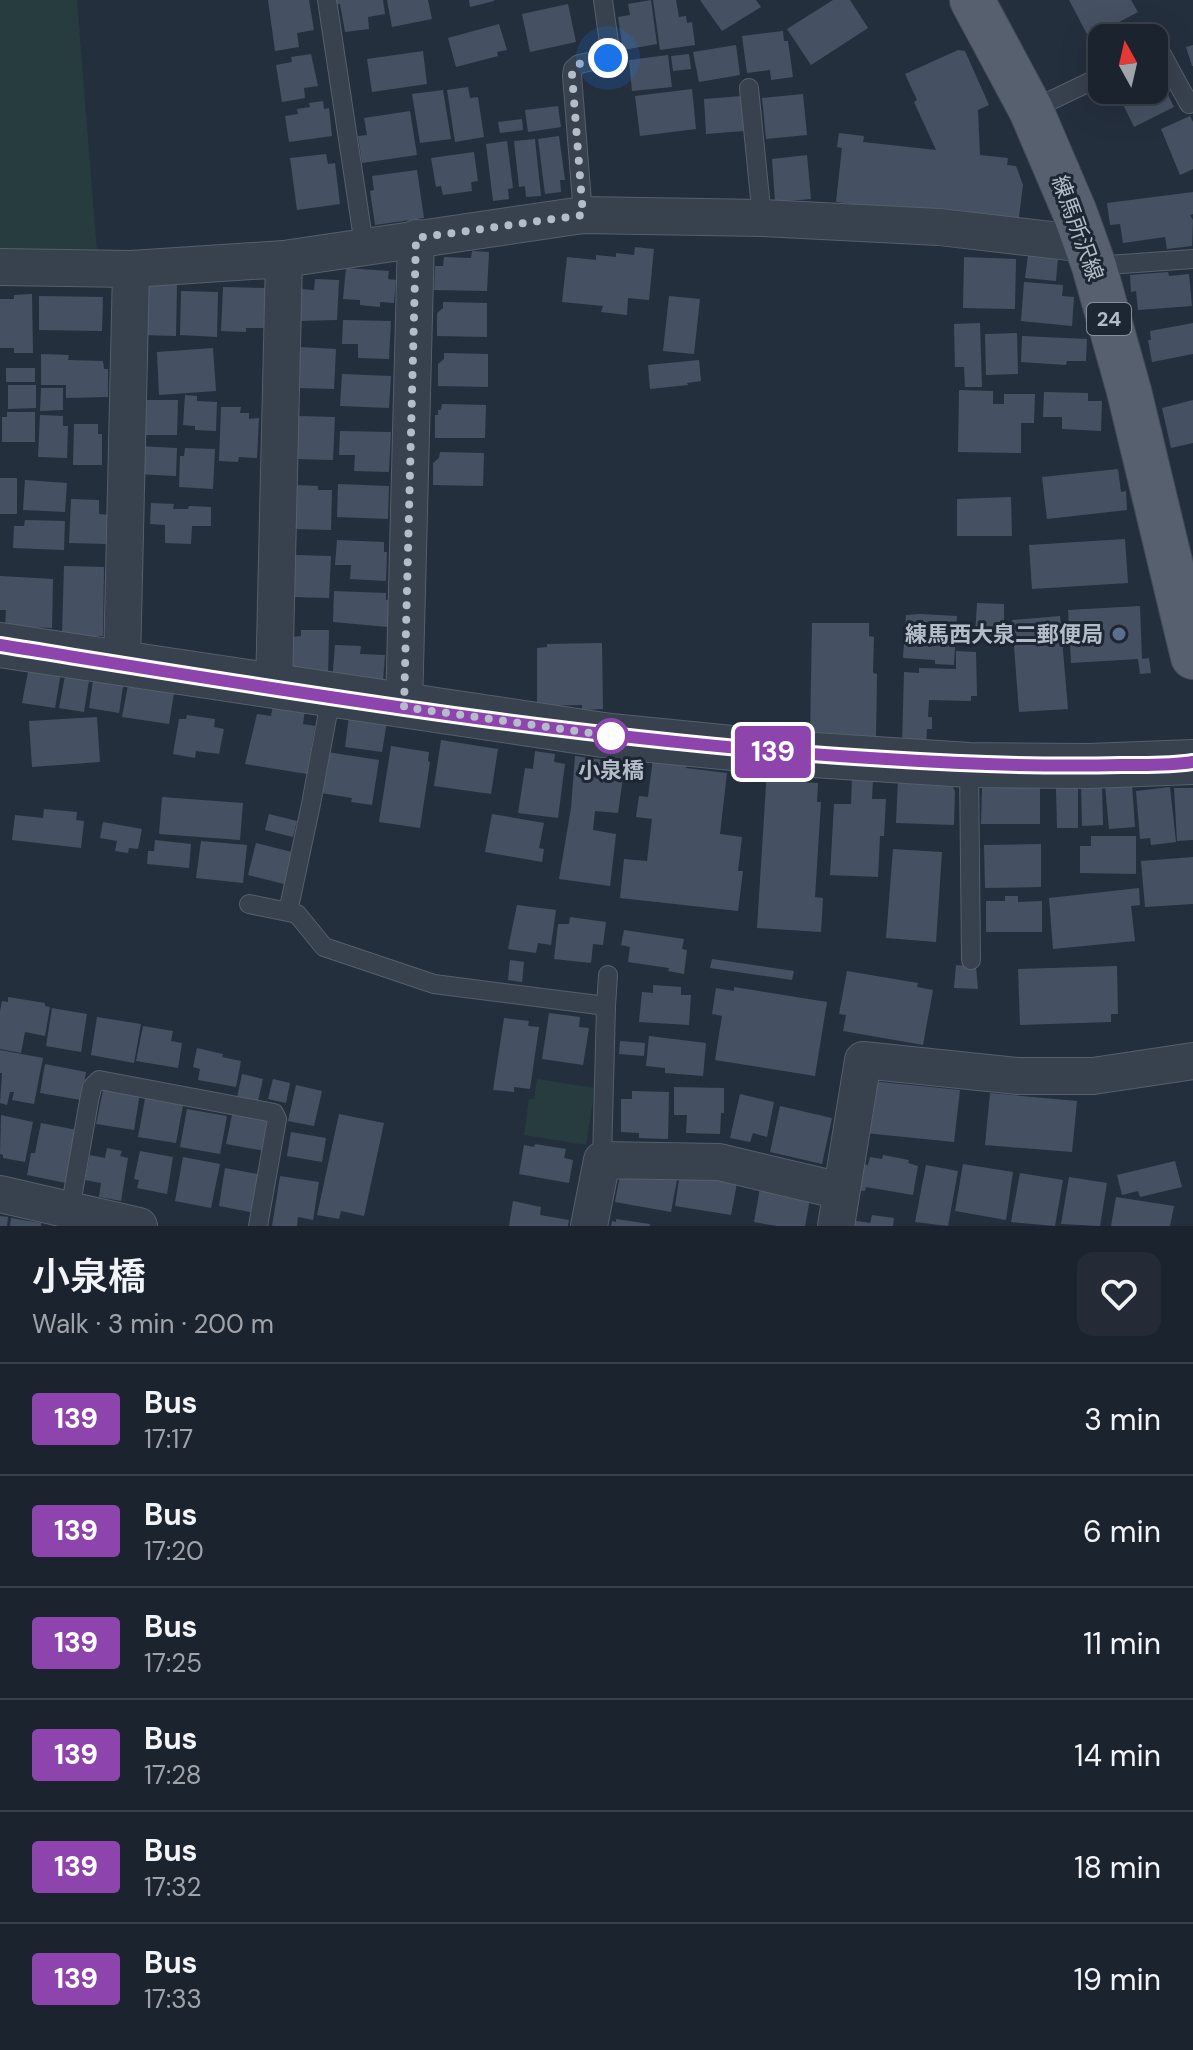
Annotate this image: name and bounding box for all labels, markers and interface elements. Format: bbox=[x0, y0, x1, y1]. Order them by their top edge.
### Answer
north arrow bbox=[1088, 24, 1168, 104]
map controls bbox=[1088, 24, 1168, 104]
your location bbox=[588, 38, 628, 78]
street label: 練馬所沢線 bbox=[1045, 172, 1110, 285]
road number: 24 bbox=[1087, 303, 1131, 335]
place label: 練馬西大泉二郵便局 bbox=[905, 620, 1103, 649]
marker: 練馬西大泉二郵便局 bbox=[1110, 625, 1128, 643]
marker: 小泉橋 bbox=[594, 719, 628, 753]
line badge: 139 bbox=[727, 726, 819, 778]
text: 139 bbox=[751, 733, 795, 770]
place label: 小泉橋 bbox=[578, 756, 644, 785]
text: 小泉橋 bbox=[32, 1252, 146, 1302]
button: heart bbox=[1077, 1252, 1161, 1336]
text: Walk · 3 min · 200 m bbox=[32, 1307, 274, 1341]
text: Bus bbox=[144, 1383, 198, 1422]
text: 139 bbox=[54, 1400, 98, 1437]
text: 3 min bbox=[1084, 1400, 1161, 1439]
text: 17:17 bbox=[144, 1422, 193, 1456]
text: Bus bbox=[144, 1495, 198, 1534]
text: 139 bbox=[54, 1512, 98, 1549]
text: 6 min bbox=[1083, 1512, 1161, 1551]
text: 17:20 bbox=[144, 1534, 204, 1568]
text: Bus bbox=[144, 1607, 198, 1646]
text: 139 bbox=[54, 1624, 98, 1661]
text: 11 min bbox=[1083, 1624, 1161, 1663]
text: 17:25 bbox=[144, 1646, 202, 1680]
text: Bus bbox=[144, 1719, 198, 1758]
text: 139 bbox=[54, 1736, 98, 1773]
text: 14 min bbox=[1074, 1736, 1161, 1775]
text: 17:28 bbox=[144, 1758, 202, 1792]
text: Bus bbox=[144, 1831, 198, 1870]
text: 139 bbox=[54, 1848, 98, 1885]
text: 18 min bbox=[1074, 1848, 1161, 1887]
text: 17:32 bbox=[144, 1870, 202, 1904]
text: Bus bbox=[144, 1943, 198, 1982]
text: 139 bbox=[54, 1960, 98, 1997]
text: 19 min bbox=[1074, 1960, 1161, 1999]
text: 17:33 bbox=[144, 1982, 202, 2016]

